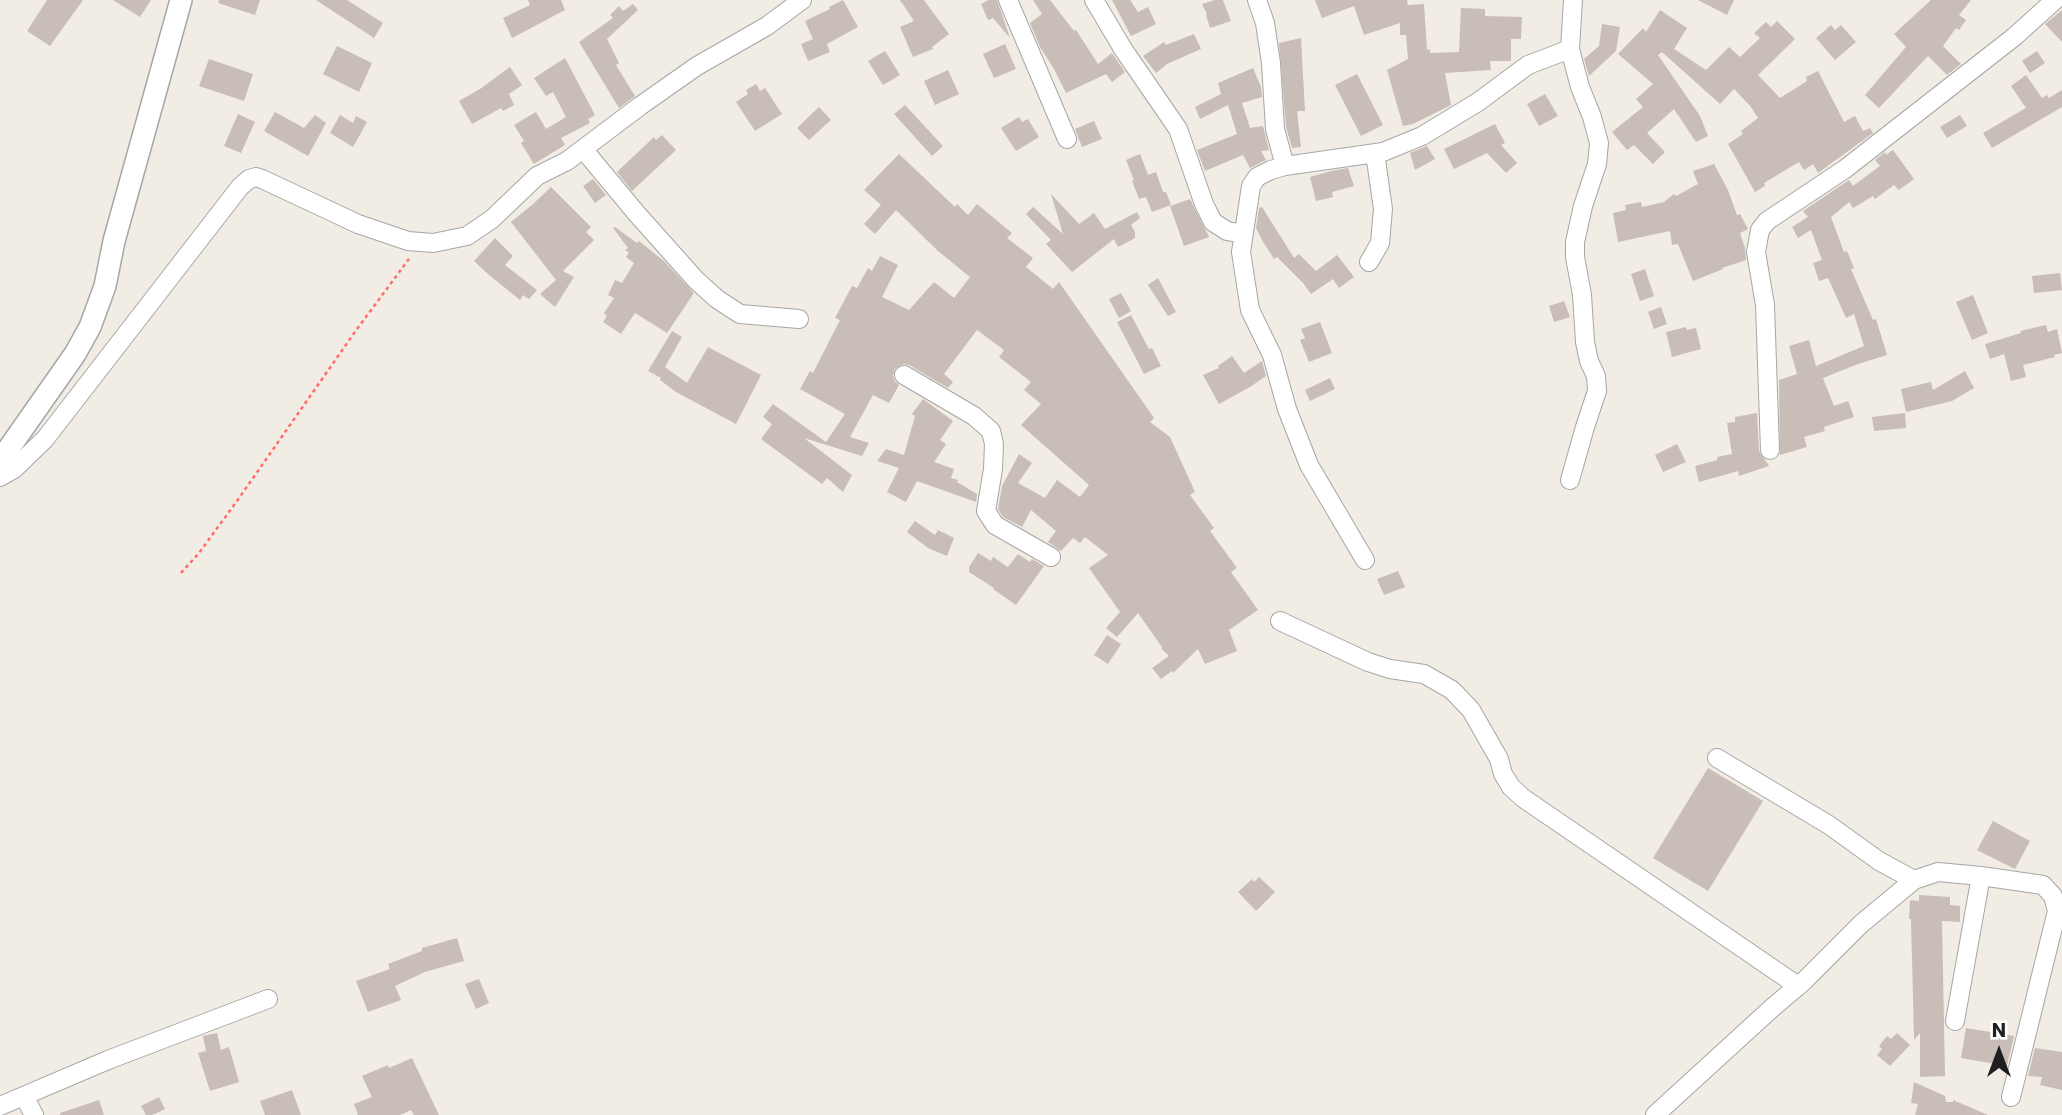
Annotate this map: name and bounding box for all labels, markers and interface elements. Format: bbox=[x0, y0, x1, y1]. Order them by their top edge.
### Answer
north arrow bbox=[1964, 1017, 2034, 1087]
text: N bbox=[1992, 1017, 2006, 1044]

